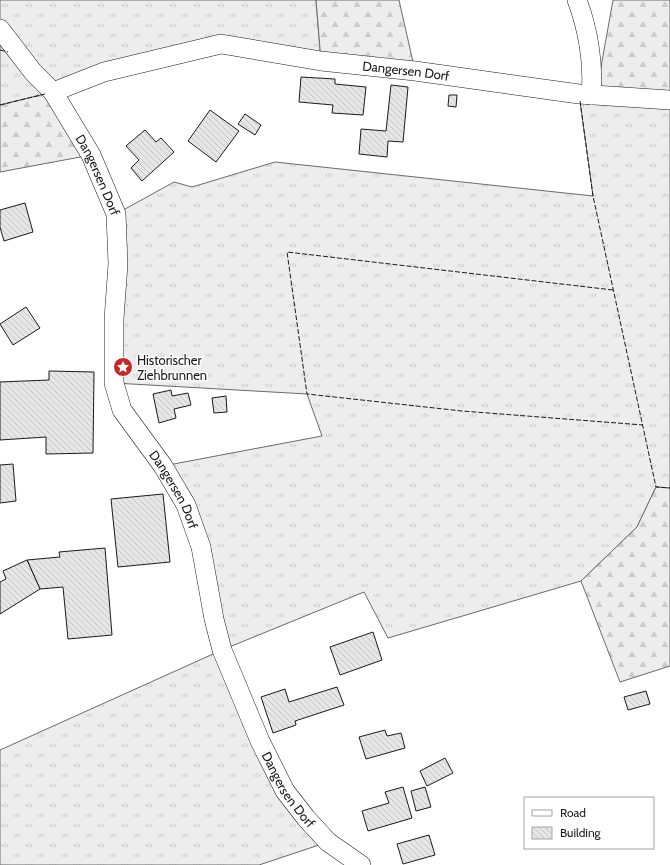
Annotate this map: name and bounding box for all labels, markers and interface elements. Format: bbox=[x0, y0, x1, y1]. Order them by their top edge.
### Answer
street label: Dangersen Dorf bbox=[362, 57, 451, 84]
street label: Dangersen Dorf bbox=[72, 131, 124, 218]
place label: Historischer Ziehbrunnen bbox=[137, 352, 207, 383]
place icon: Historischer Ziehbrunnen bbox=[112, 356, 134, 378]
street label: Dangersen Dorf bbox=[146, 447, 202, 531]
street label: Dangersen Dorf bbox=[259, 749, 319, 831]
legend bbox=[524, 797, 654, 849]
text: Road bbox=[560, 805, 586, 820]
text: Building bbox=[560, 825, 602, 840]

